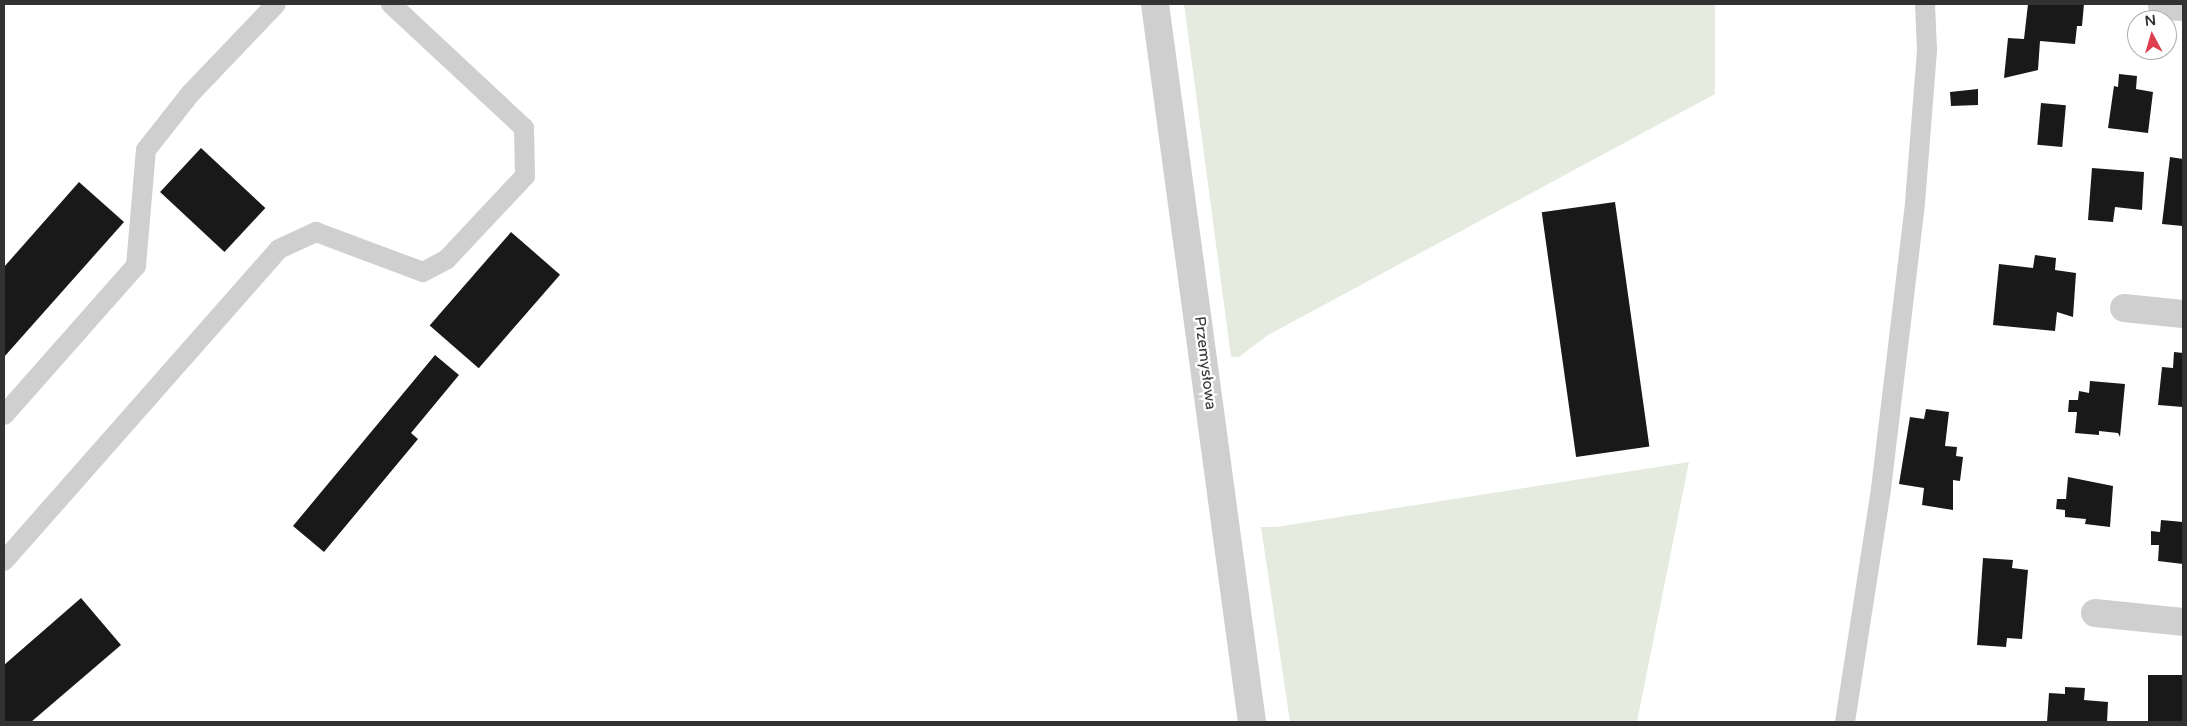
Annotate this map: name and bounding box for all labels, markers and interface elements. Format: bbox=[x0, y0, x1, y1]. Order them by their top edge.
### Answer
north arrow bbox=[2127, 10, 2177, 60]
text: N bbox=[2144, 12, 2157, 30]
street label: Przemysłowa bbox=[1190, 315, 1220, 411]

